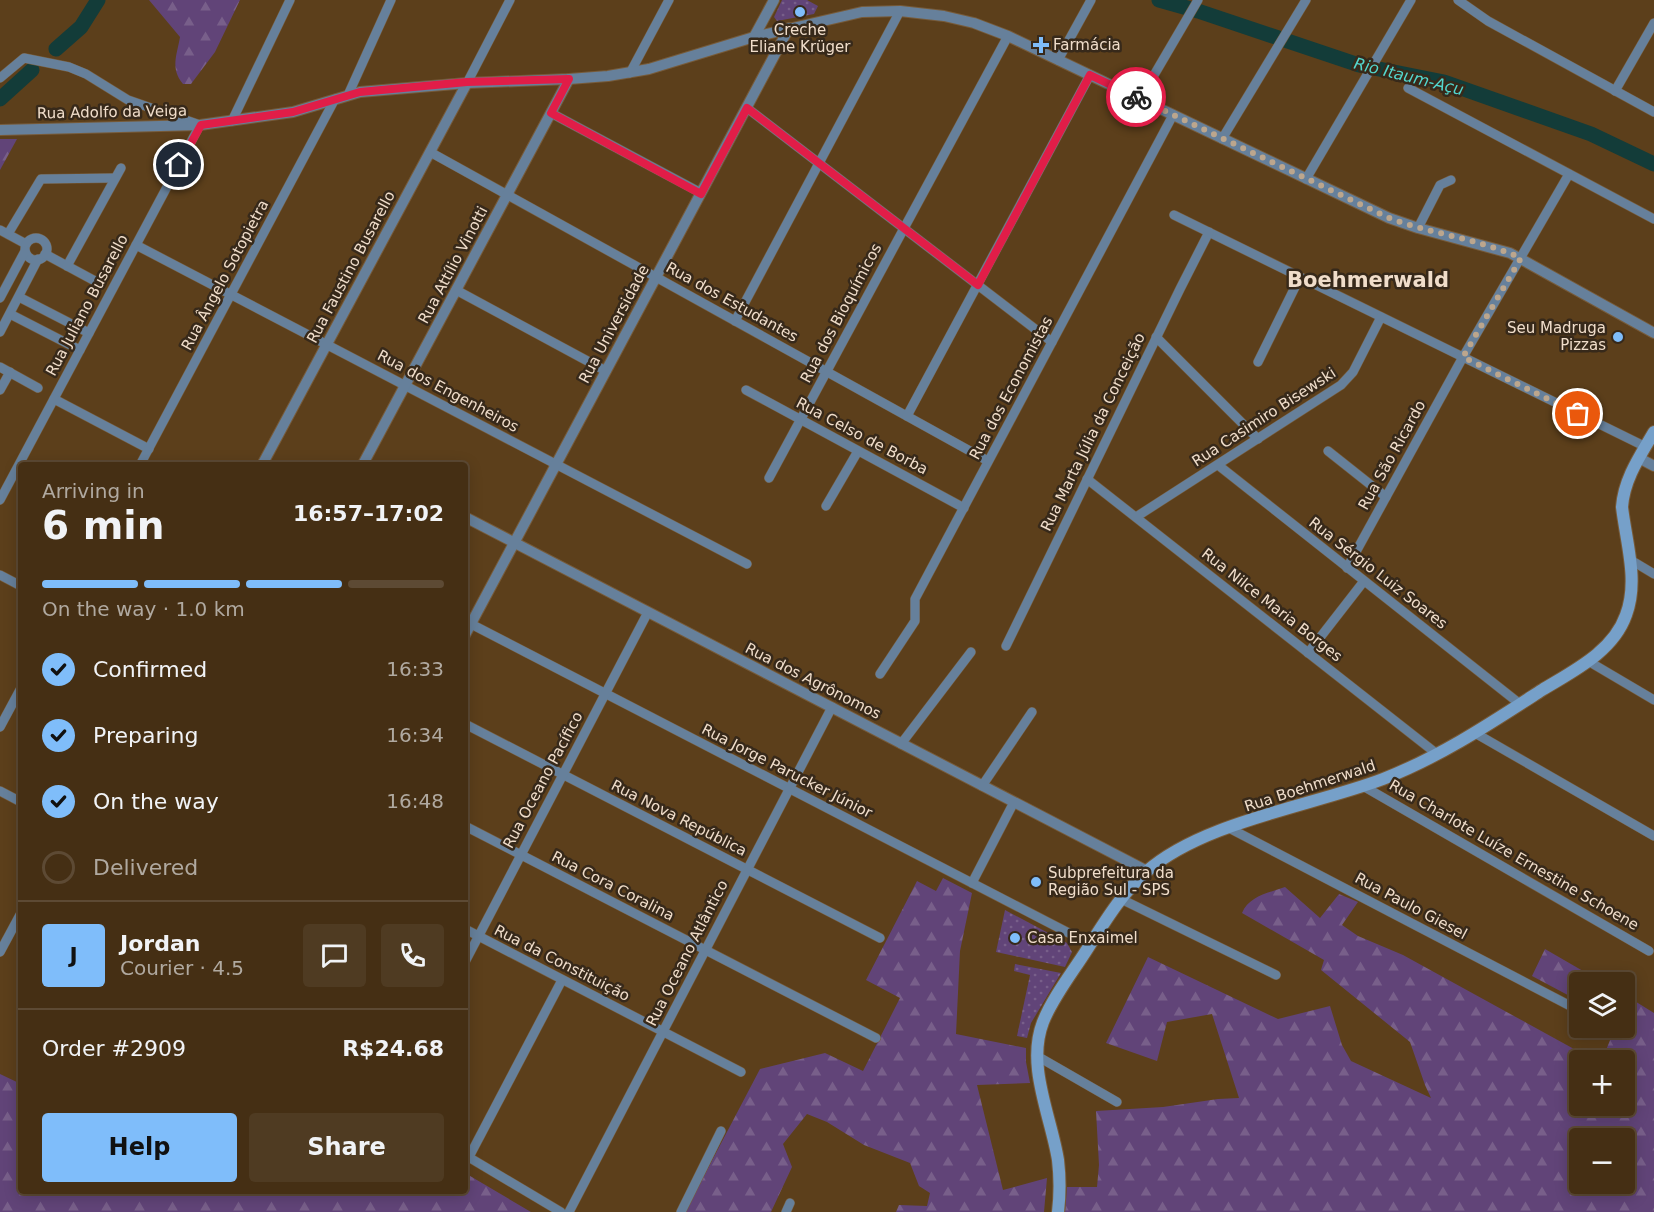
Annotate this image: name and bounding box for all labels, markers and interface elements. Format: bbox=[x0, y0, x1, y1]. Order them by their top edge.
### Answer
marker: Creche Eliane Krüger bbox=[793, 5, 807, 19]
place label: Creche Eliane Krüger bbox=[750, 21, 851, 56]
place label: Farmácia bbox=[1053, 36, 1121, 54]
marker: Farmácia bbox=[1034, 38, 1048, 52]
water label: Rio Itaum-Açu bbox=[1352, 54, 1466, 99]
courier bbox=[1106, 67, 1166, 127]
icon: bike bbox=[1120, 81, 1153, 114]
street label: Rua Adolfo da Veiga bbox=[37, 102, 187, 122]
pin bbox=[153, 139, 204, 190]
icon: home bbox=[162, 148, 195, 181]
street label: Rua Faustino Busarello bbox=[303, 188, 399, 346]
street label: Rua Ângelo Sotopietra bbox=[177, 196, 272, 353]
street label: Rua Attílio Vinotti bbox=[415, 203, 491, 327]
street label: Rua Juliano Busarello bbox=[42, 231, 132, 379]
street label: Rua dos Bioquímicos bbox=[797, 240, 885, 386]
street label: Rua dos Estudantes bbox=[663, 258, 801, 346]
street label: Rua Universidade bbox=[575, 262, 653, 386]
district label: Boehmerwald bbox=[1287, 268, 1449, 292]
street label: Rua dos Economistas bbox=[966, 313, 1056, 463]
place label: Seu Madruga Pizzas bbox=[1507, 319, 1606, 354]
street label: Rua Marta Júlia da Conceição bbox=[1037, 330, 1149, 534]
marker: Seu Madruga Pizzas bbox=[1611, 330, 1625, 344]
street label: Rua dos Engenheiros bbox=[374, 346, 522, 436]
street label: Rua Casimiro Bisewski bbox=[1189, 364, 1339, 470]
pin bbox=[1552, 388, 1603, 439]
street label: Rua Celso de Borba bbox=[793, 394, 931, 478]
street label: Rua São Ricardo bbox=[1354, 397, 1430, 513]
icon: bag bbox=[1561, 397, 1594, 430]
text: Arriving in bbox=[42, 479, 145, 503]
text: 16:57–17:02 bbox=[293, 501, 444, 526]
text: 6 min bbox=[42, 503, 164, 548]
street label: Rua Sérgio Luiz Soares bbox=[1305, 513, 1451, 633]
street label: Rua Nilce Maria Borges bbox=[1198, 545, 1346, 666]
text: On the way · 1.0 km bbox=[42, 597, 245, 621]
street label: Rua dos Agrônomos bbox=[742, 639, 884, 723]
icon: check bbox=[42, 653, 75, 686]
text: Confirmed bbox=[93, 657, 207, 682]
text: 16:33 bbox=[386, 657, 444, 681]
street label: Rua Oceano Pacífico bbox=[499, 709, 587, 851]
icon: check bbox=[42, 719, 75, 752]
street label: Rua Jorge Parucker Júnior bbox=[699, 720, 876, 822]
text: Preparing bbox=[93, 723, 199, 748]
text: 16:34 bbox=[386, 723, 444, 747]
street label: Rua Boehmerwald bbox=[1242, 756, 1378, 816]
street label: Rua Nova República bbox=[608, 776, 750, 860]
street label: Rua Charlote Luíze Ernestine Schoene bbox=[1386, 776, 1642, 934]
icon: check bbox=[42, 785, 75, 818]
text: On the way bbox=[93, 789, 219, 814]
text: 16:48 bbox=[386, 789, 444, 813]
street label: Rua Cora Coralina bbox=[549, 847, 677, 925]
text: Delivered bbox=[93, 855, 198, 880]
place label: Subprefeitura da Região Sul - SPS bbox=[1048, 864, 1174, 899]
street label: Rua Paulo Giesel bbox=[1352, 869, 1470, 943]
marker: Subprefeitura da Região Sul - SPS bbox=[1029, 875, 1043, 889]
street label: Rua Oceano Atlântico bbox=[642, 877, 732, 1029]
street label: Rua da Constituição bbox=[491, 921, 633, 1005]
button: chat bbox=[303, 924, 366, 987]
button: phone bbox=[381, 924, 444, 987]
place label: Casa Enxaimel bbox=[1027, 929, 1138, 947]
text: Jordan bbox=[120, 931, 200, 956]
marker: Casa Enxaimel bbox=[1008, 931, 1022, 945]
text: J bbox=[69, 943, 78, 968]
text: Courier · 4.5 bbox=[120, 956, 244, 980]
map controls bbox=[1569, 972, 1635, 1194]
button: layers bbox=[1569, 972, 1635, 1038]
text: Order #2909 bbox=[42, 1036, 186, 1061]
text: R$24.68 bbox=[342, 1036, 444, 1061]
button: + bbox=[1569, 1050, 1635, 1116]
button: Help bbox=[42, 1113, 237, 1182]
button: Share bbox=[249, 1113, 444, 1182]
button: − bbox=[1569, 1128, 1635, 1194]

